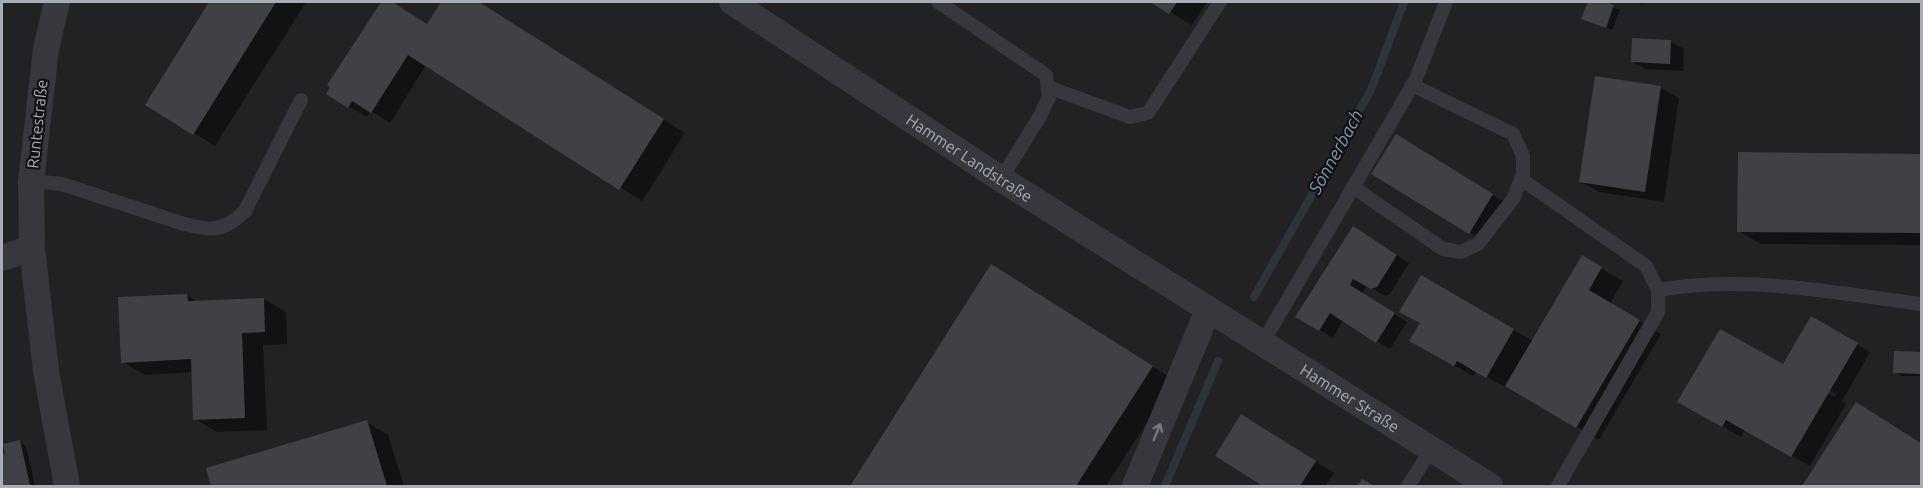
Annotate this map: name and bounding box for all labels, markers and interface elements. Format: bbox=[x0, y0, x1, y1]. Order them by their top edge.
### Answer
street label: Runtestraße bbox=[23, 79, 51, 169]
water label: Sönnerbach bbox=[1303, 106, 1366, 198]
street label: Hammer Landstraße bbox=[903, 110, 1036, 205]
street label: Hammer Straße bbox=[1297, 360, 1403, 436]
one-way arrow bbox=[1152, 424, 1163, 442]

